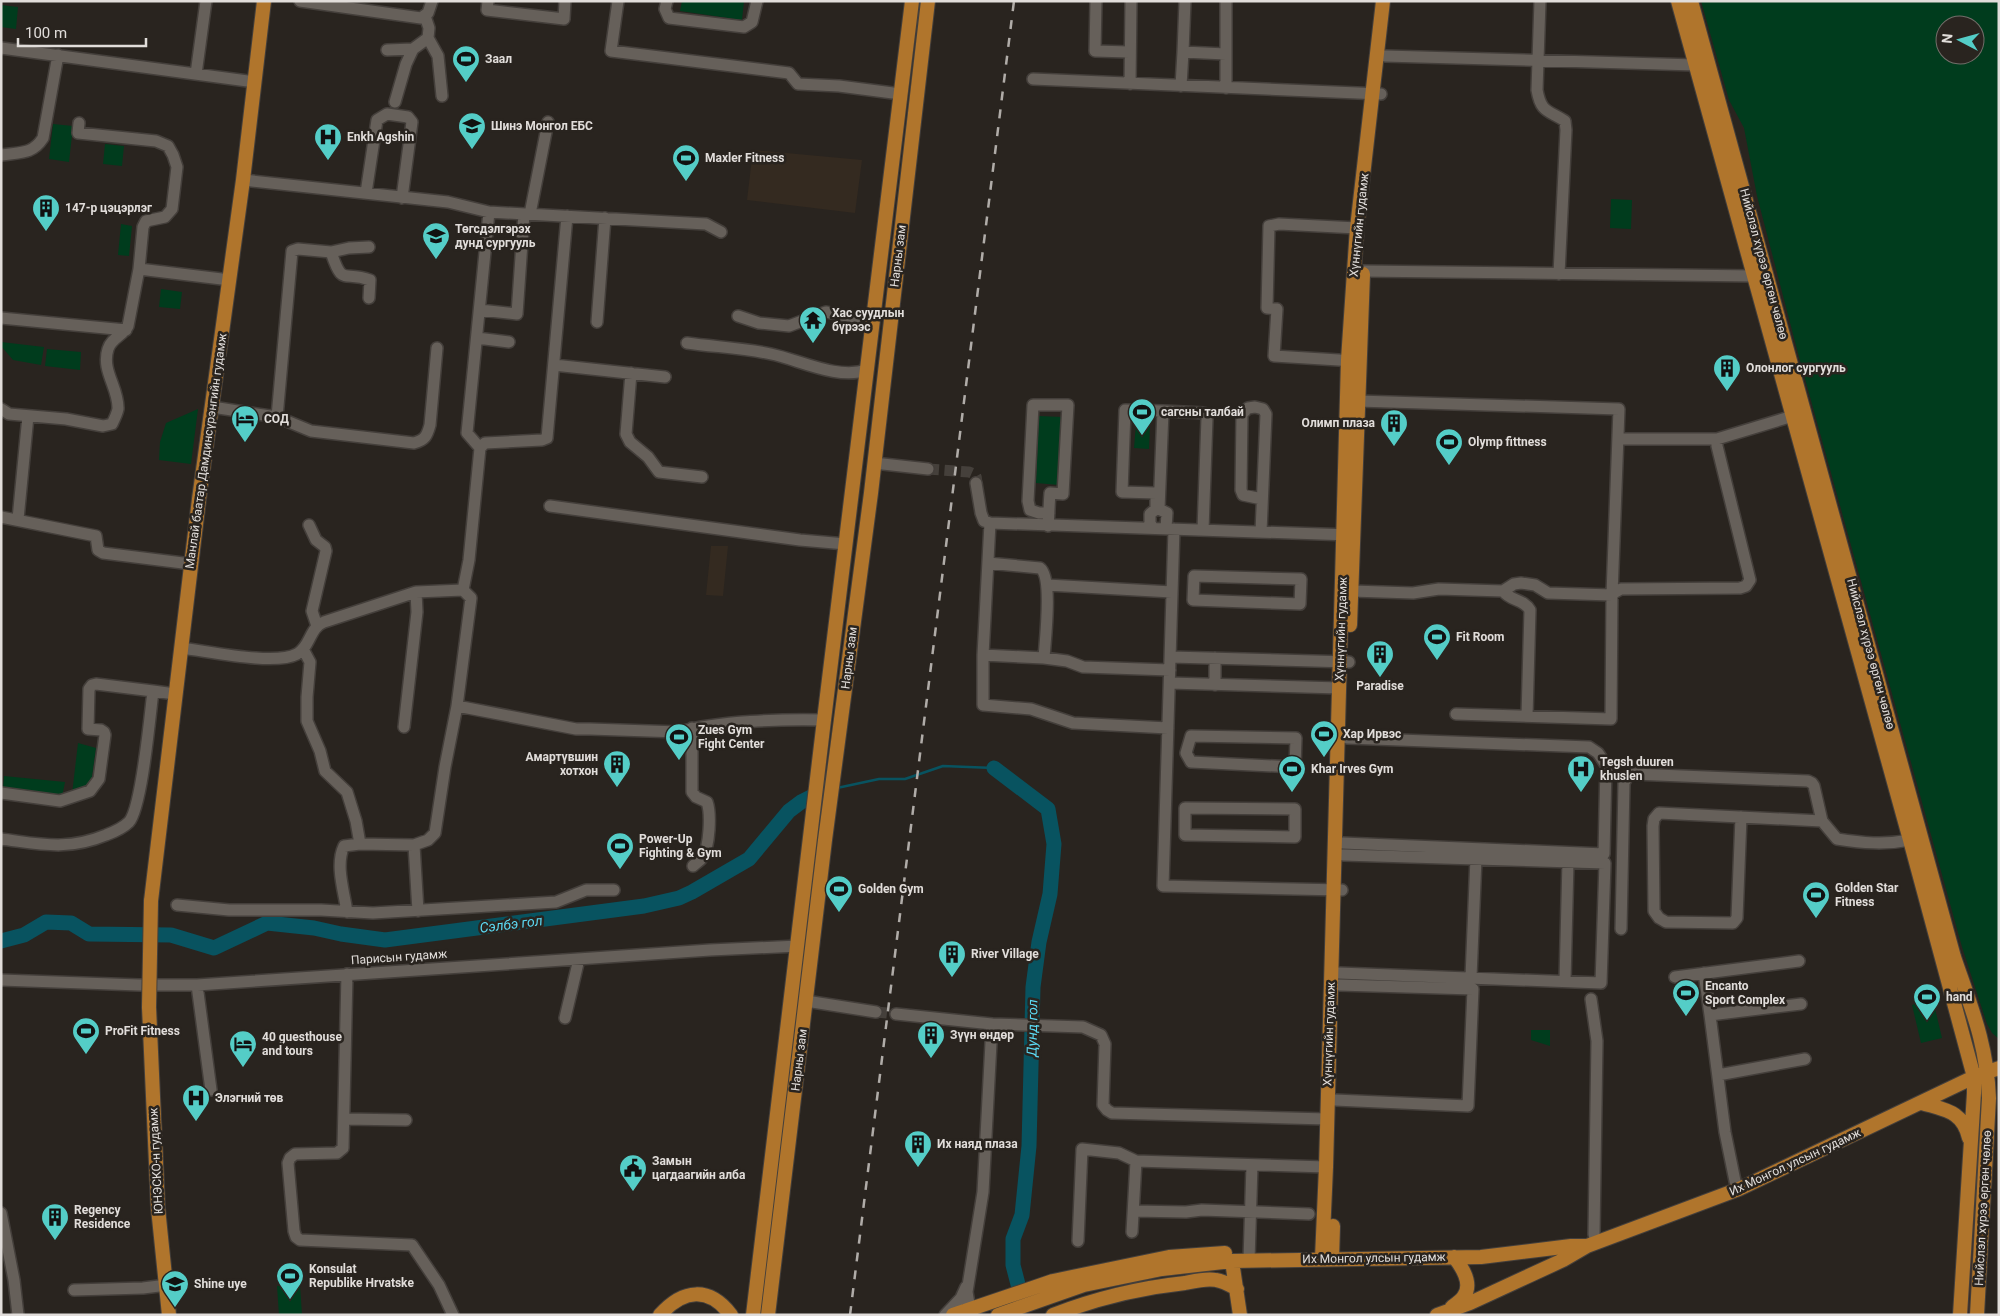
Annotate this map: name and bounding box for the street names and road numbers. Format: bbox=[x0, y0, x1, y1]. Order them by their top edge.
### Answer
street label: Хүннүгийн гудамж bbox=[1347, 172, 1371, 278]
street label: Нийслэл хүрээ өргөн чөлөө bbox=[1737, 187, 1791, 341]
street label: Нарны зам bbox=[887, 224, 909, 288]
street label: Манлай баатар Дамдинсүрэнгийн гудамж bbox=[183, 331, 230, 570]
street label: Хүннүгийн гудамж bbox=[1332, 576, 1350, 681]
street label: Нийслэл хүрээ өргөн чөлөө bbox=[1844, 577, 1898, 731]
street label: Нарны зам bbox=[838, 626, 860, 690]
street label: Парисын гудамж bbox=[350, 947, 448, 967]
street label: Хүннүгийн гудамж bbox=[1320, 981, 1338, 1086]
street label: Нарны зам bbox=[788, 1028, 810, 1092]
street label: ЮНЭСКО-н гудамж bbox=[146, 1107, 166, 1215]
street label: Их Монгол улсын гудамж bbox=[1727, 1125, 1864, 1199]
street label: Нийслэл хүрээ өргөн чөлөө bbox=[1972, 1130, 1994, 1286]
street label: Их Монгол улсын гудамж bbox=[1302, 1250, 1447, 1266]

